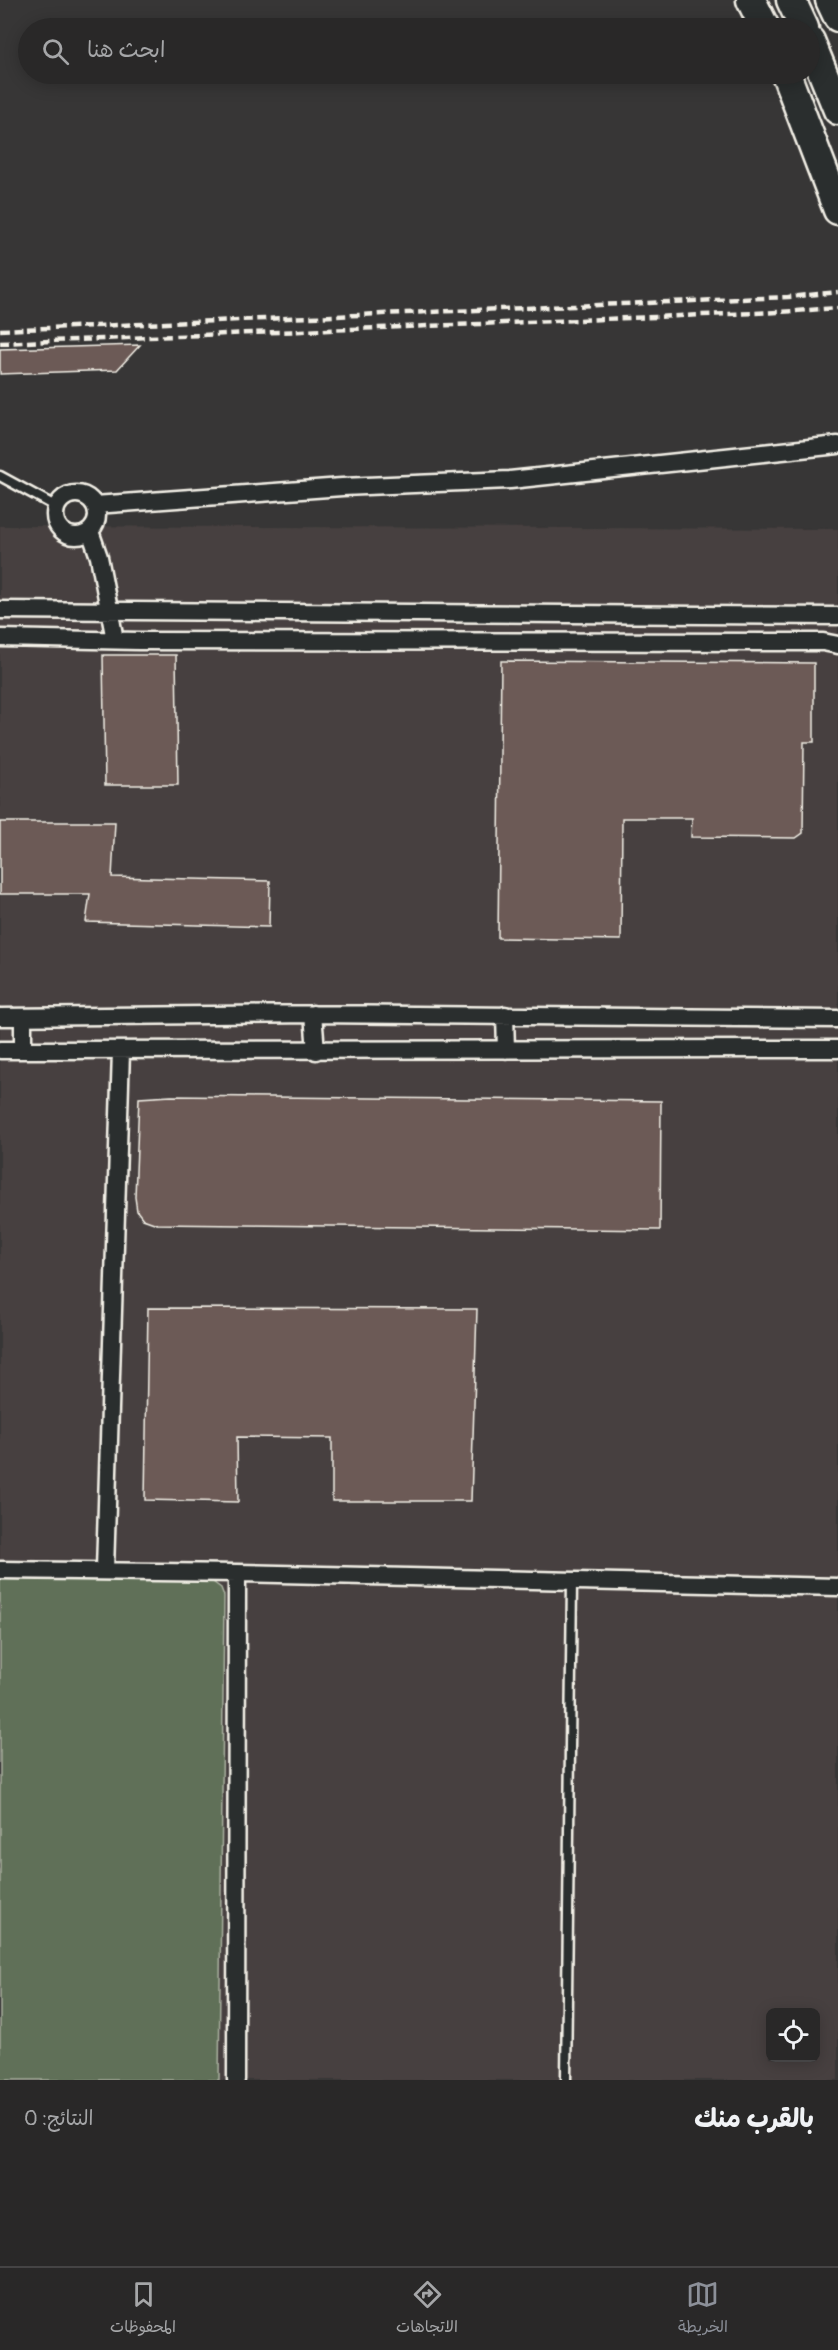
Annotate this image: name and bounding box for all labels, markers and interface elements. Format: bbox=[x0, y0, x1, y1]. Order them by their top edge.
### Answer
search box bbox=[18, 18, 820, 84]
icon: search bbox=[39, 35, 72, 68]
text: ابحث هنا bbox=[87, 36, 165, 64]
map controls bbox=[766, 2008, 820, 2062]
button: locate bbox=[766, 2008, 820, 2062]
text: بالقرب منك bbox=[694, 2103, 814, 2135]
text: النتائج: 0 bbox=[24, 2106, 94, 2131]
tab: المحفوظات bbox=[110, 2278, 176, 2341]
tab: الاتجاهات bbox=[396, 2278, 458, 2341]
tab: الخريطة bbox=[678, 2278, 728, 2341]

